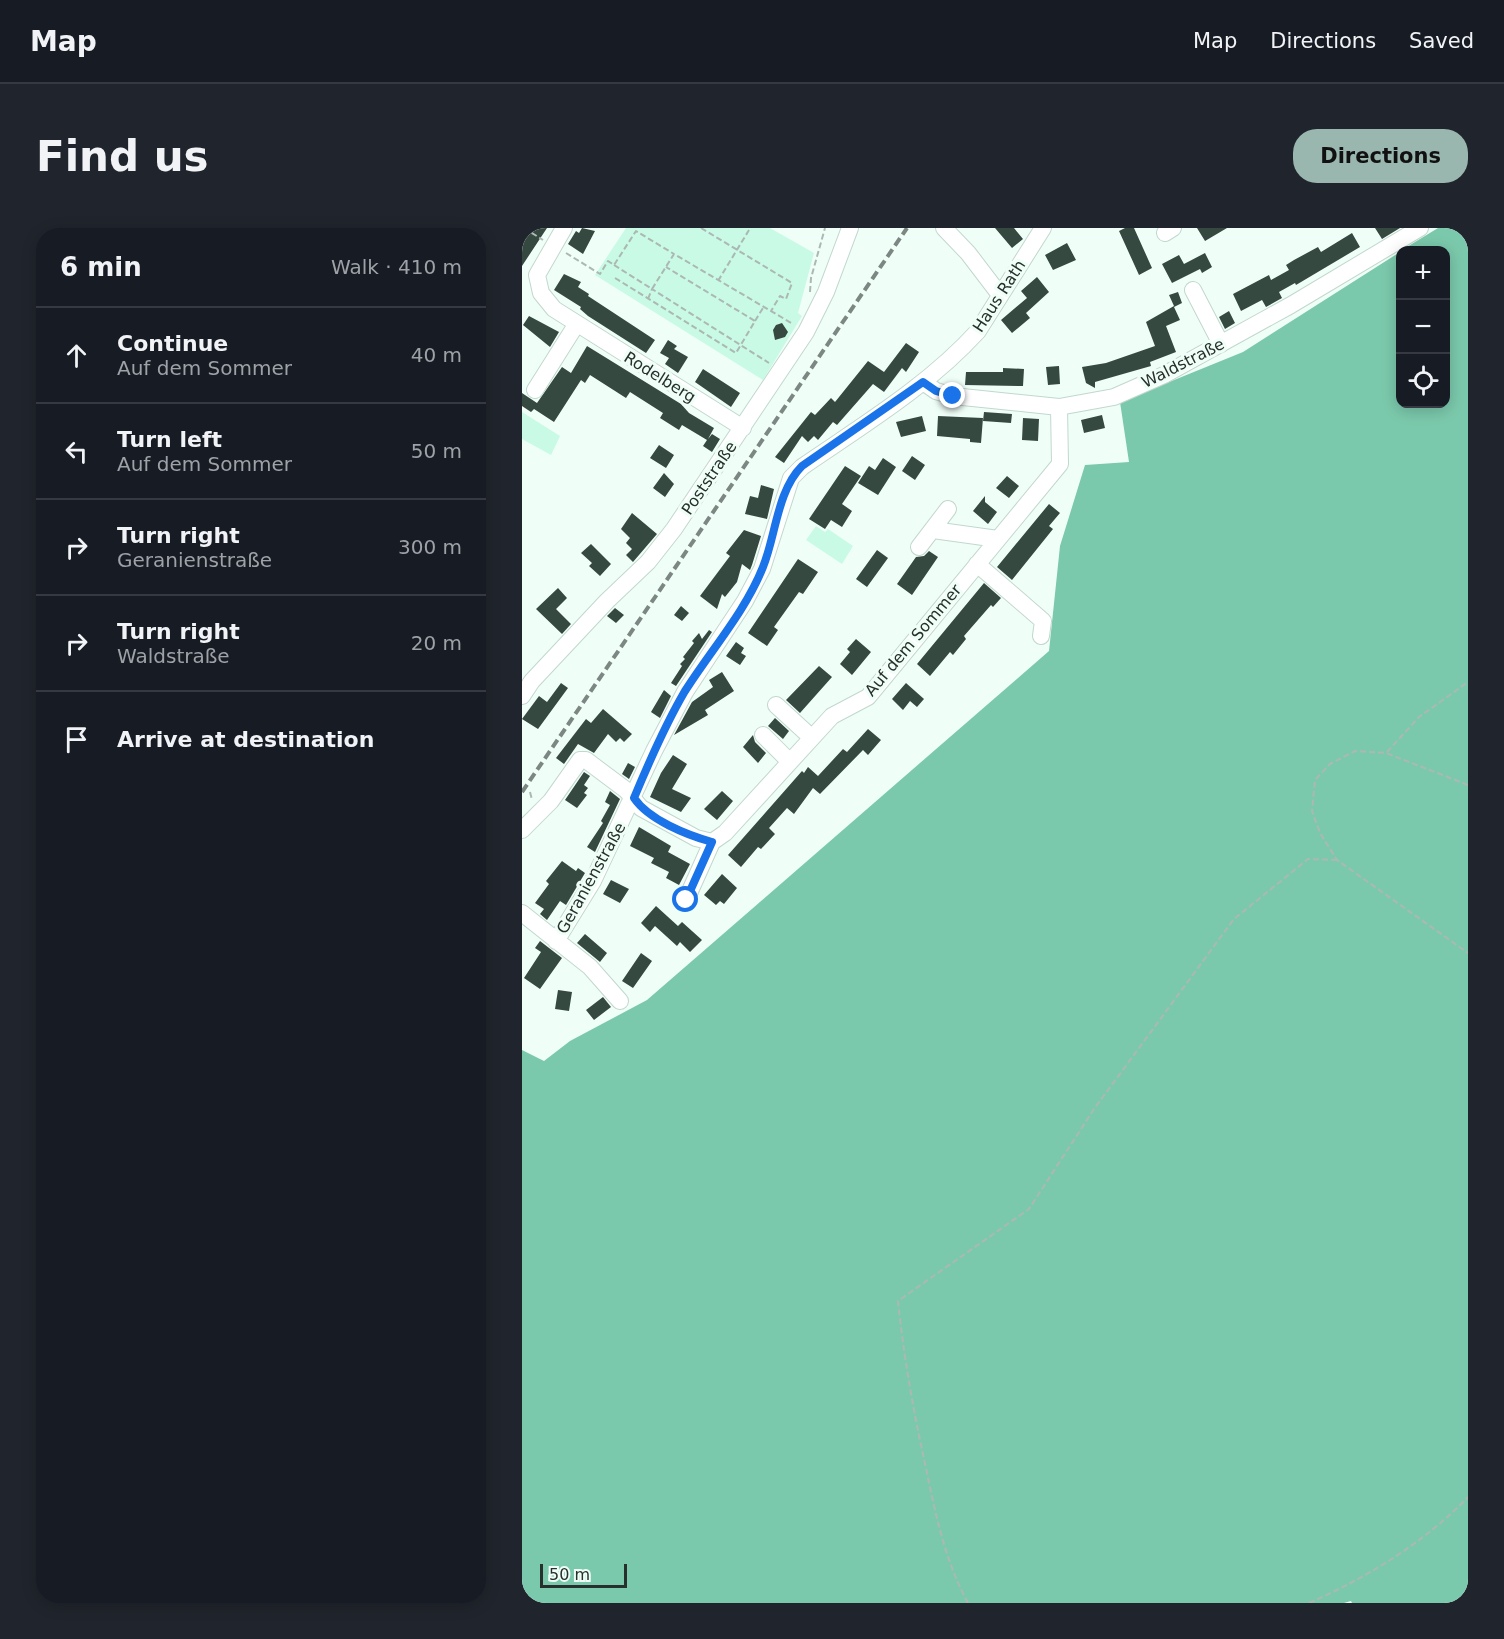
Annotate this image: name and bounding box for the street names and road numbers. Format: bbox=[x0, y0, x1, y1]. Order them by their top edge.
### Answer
street label: Haus Rath bbox=[969, 256, 1029, 336]
street label: Waldstraße bbox=[1139, 334, 1227, 392]
street label: Rodelberg bbox=[621, 347, 699, 407]
street label: Poststraße bbox=[678, 438, 740, 518]
street label: Auf dem Sommer bbox=[861, 580, 966, 700]
street label: Geranienstraße bbox=[553, 819, 629, 937]

